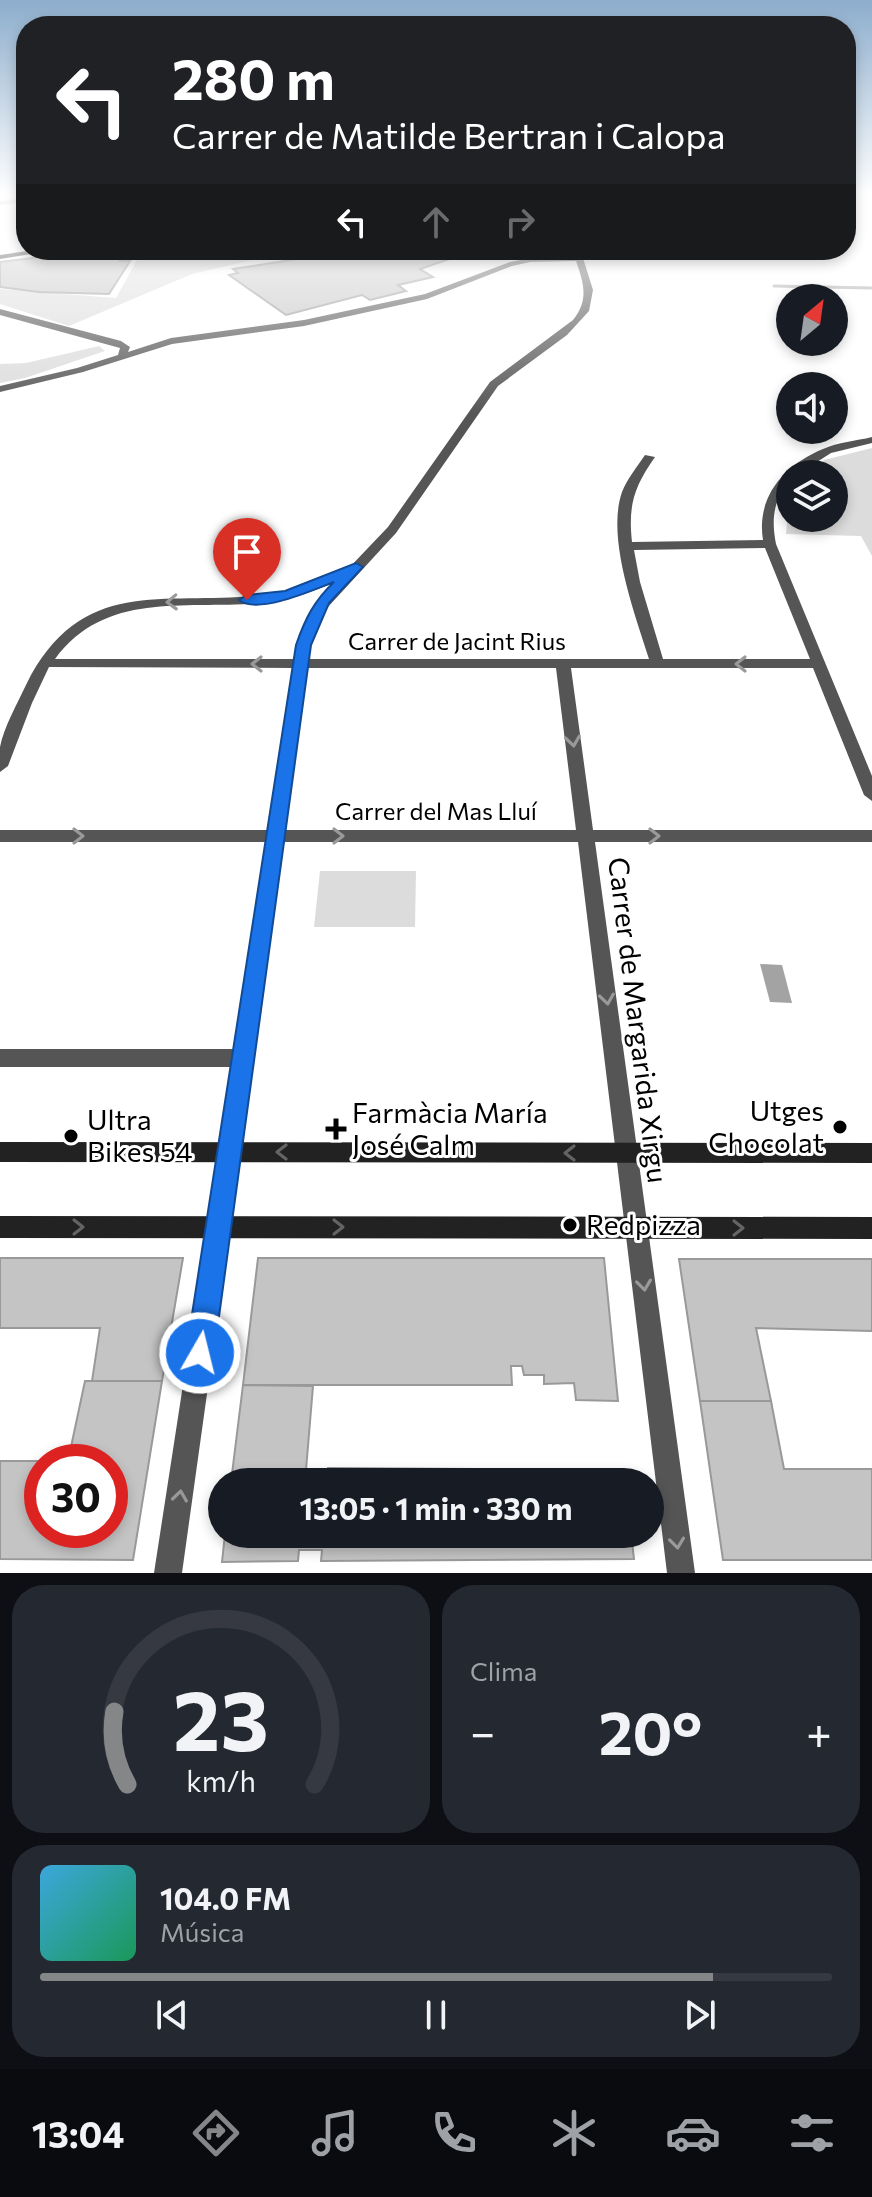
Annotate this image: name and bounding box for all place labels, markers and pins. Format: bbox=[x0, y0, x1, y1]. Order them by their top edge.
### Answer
pin bbox=[213, 518, 281, 600]
place label: Utges Chocolat bbox=[708, 1093, 824, 1159]
place label: Farmàcia María José Calm bbox=[352, 1095, 548, 1161]
place label: Ultra Bikes 54 bbox=[87, 1102, 193, 1168]
marker: Utges Chocolat bbox=[831, 1118, 849, 1136]
marker: Farmàcia María José Calm bbox=[327, 1120, 345, 1138]
marker: Ultra Bikes 54 bbox=[62, 1127, 80, 1145]
place label: Redpizza bbox=[586, 1207, 701, 1241]
marker: Redpizza bbox=[561, 1216, 579, 1234]

